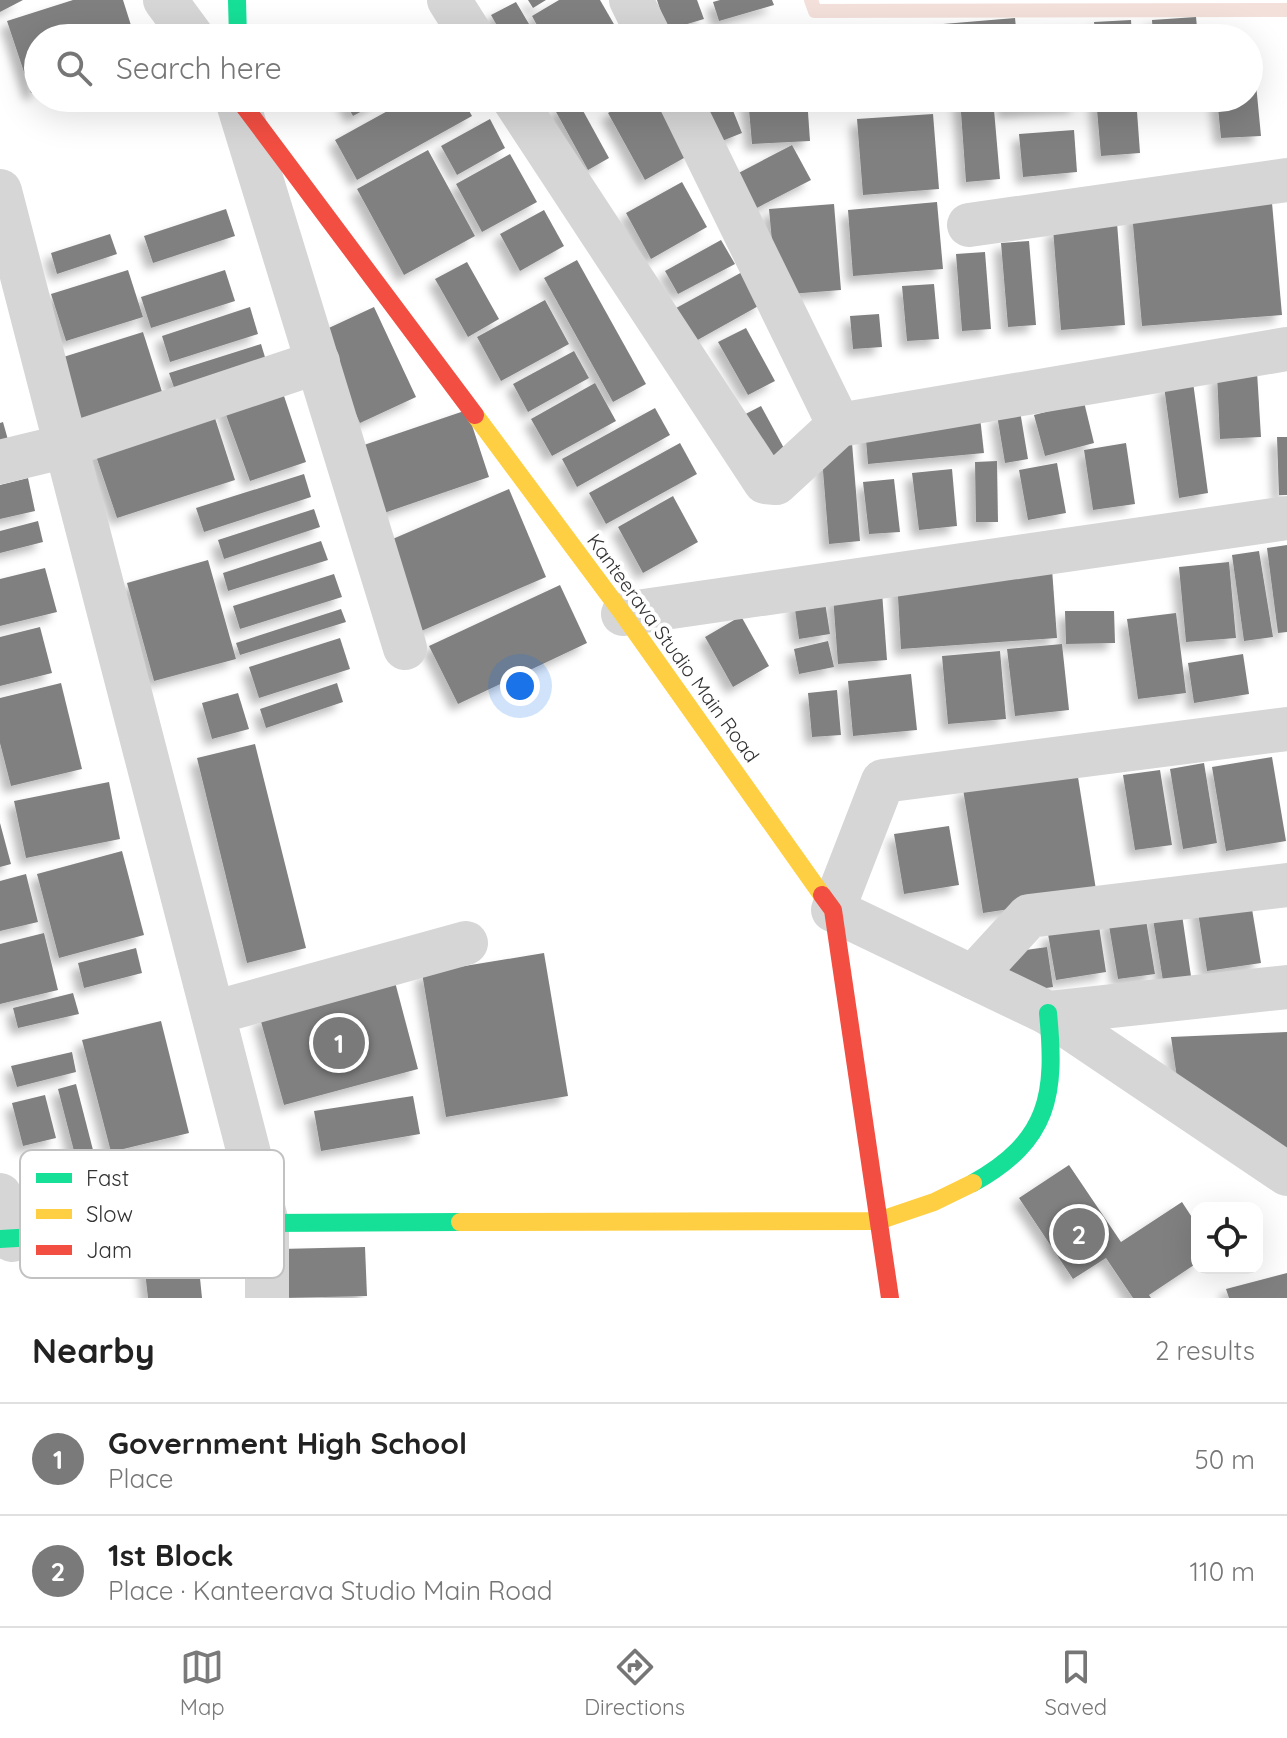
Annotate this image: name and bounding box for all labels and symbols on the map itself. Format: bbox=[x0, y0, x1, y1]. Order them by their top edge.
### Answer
street label: Kanteerava Studio Main Road bbox=[582, 528, 765, 767]
your location bbox=[500, 666, 540, 706]
pin: 1 bbox=[313, 1013, 365, 1073]
legend bbox=[20, 1150, 284, 1278]
text: Fast bbox=[86, 1164, 129, 1192]
text: Slow bbox=[86, 1200, 133, 1228]
pin: 2 bbox=[1053, 1204, 1105, 1264]
text: Jam bbox=[86, 1236, 132, 1264]

